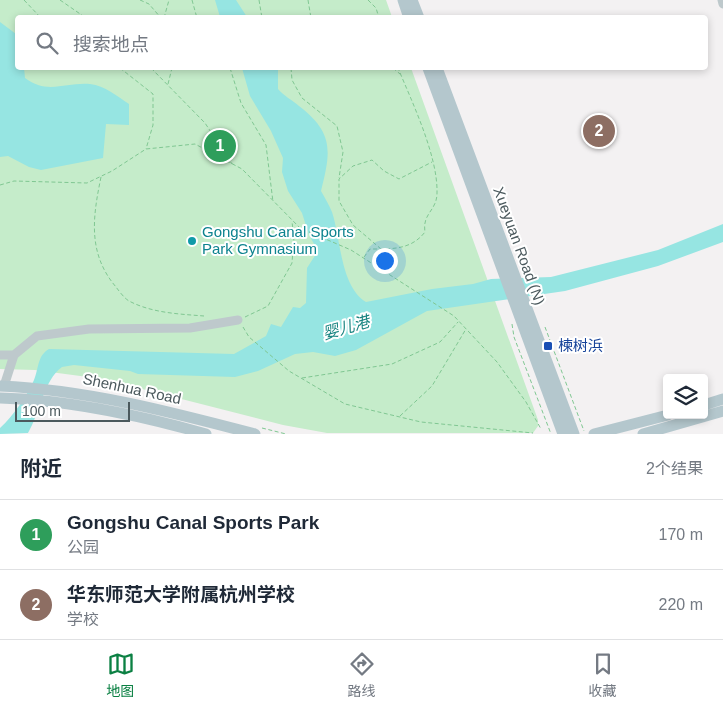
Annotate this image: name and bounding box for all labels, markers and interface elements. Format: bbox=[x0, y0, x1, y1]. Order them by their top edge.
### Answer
search box bbox=[15, 15, 708, 70]
icon: search bbox=[33, 29, 61, 57]
text: 搜索地点 bbox=[73, 34, 149, 55]
pin: 2 bbox=[583, 112, 615, 150]
pin: 1 bbox=[204, 127, 236, 165]
street label: Xueyuan Road (N) bbox=[490, 185, 549, 307]
place label: Gongshu Canal Sports Park Gymnasium bbox=[202, 223, 354, 257]
marker: Gongshu Canal Sports Park Gymnasium bbox=[186, 235, 198, 247]
your location bbox=[372, 248, 398, 274]
water label: 婴儿港 bbox=[321, 312, 373, 342]
place label: 楝树浜 bbox=[558, 337, 603, 354]
marker: 楝树浜 bbox=[542, 340, 554, 352]
street label: Shenhua Road bbox=[81, 370, 183, 407]
map controls bbox=[663, 374, 708, 419]
button: layers bbox=[663, 374, 708, 419]
scale bar bbox=[15, 399, 130, 422]
text: 100 m bbox=[22, 403, 61, 419]
text: 附近 bbox=[20, 457, 62, 480]
text: 2个结果 bbox=[646, 460, 703, 477]
text: Gongshu Canal Sports Park bbox=[67, 512, 319, 533]
text: 1 bbox=[32, 526, 40, 543]
text: 170 m bbox=[659, 526, 703, 543]
text: 公园 bbox=[67, 539, 99, 556]
text: 华东师范大学附属杭州学校 bbox=[67, 584, 295, 605]
text: 2 bbox=[32, 596, 40, 613]
text: 220 m bbox=[659, 596, 703, 613]
text: 学校 bbox=[67, 611, 99, 628]
tab: 地图 bbox=[107, 650, 135, 700]
tab: 路线 bbox=[348, 650, 376, 700]
tab: 收藏 bbox=[589, 650, 617, 700]

